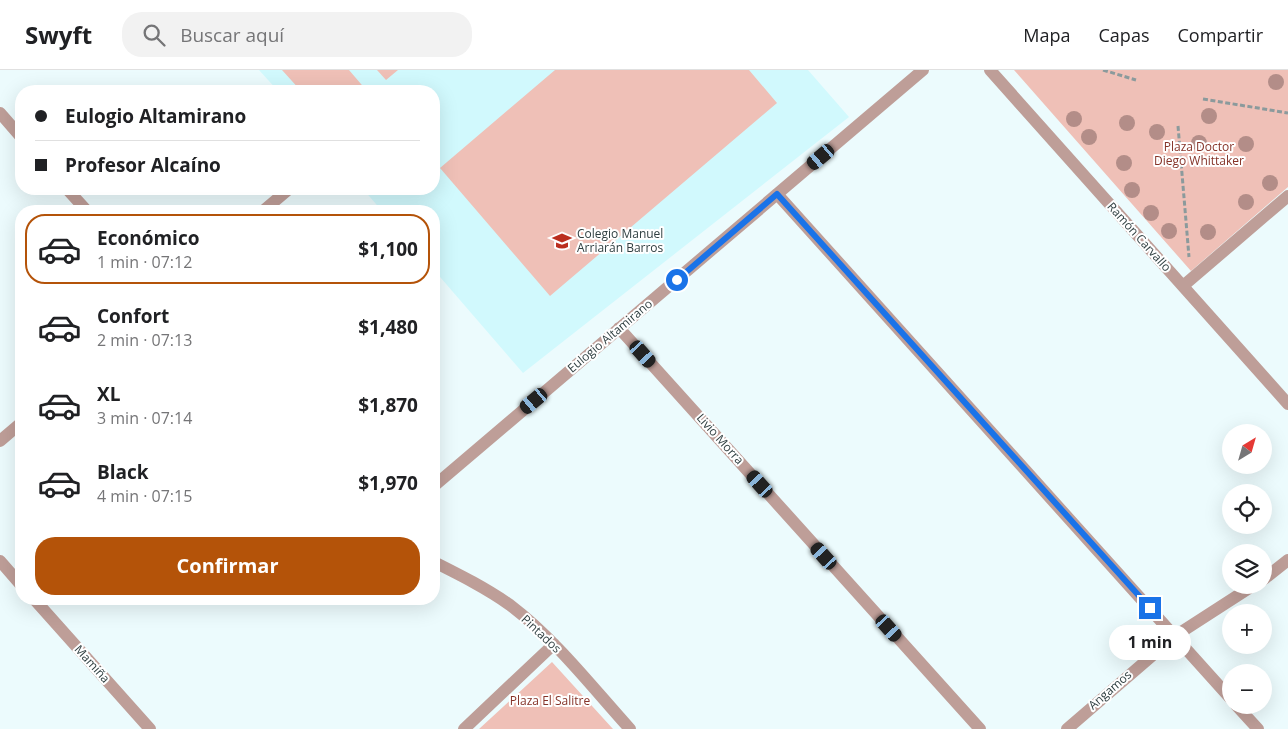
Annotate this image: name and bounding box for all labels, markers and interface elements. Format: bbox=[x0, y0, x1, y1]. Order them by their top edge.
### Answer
search box bbox=[122, 12, 472, 57]
text: Swyft bbox=[25, 18, 92, 51]
icon: search bbox=[140, 21, 168, 49]
text: Buscar aquí bbox=[180, 22, 284, 48]
text: Mapa bbox=[1023, 23, 1071, 47]
text: Capas bbox=[1099, 23, 1149, 47]
text: Compartir bbox=[1177, 23, 1263, 47]
text: Eulogio Altamirano bbox=[65, 103, 246, 129]
park label: Plaza Doctor Diego Whittaker bbox=[1154, 138, 1244, 169]
car bbox=[804, 142, 837, 172]
text: Profesor Alcaíno bbox=[65, 152, 221, 178]
street label: Ramón Carvallo bbox=[1104, 198, 1175, 275]
text: Económico bbox=[97, 225, 199, 251]
place label: Colegio Manuel Arriarán Barros bbox=[577, 225, 664, 256]
icon: car bbox=[37, 227, 82, 272]
school or university icon: Colegio Manuel Arriarán Barros bbox=[551, 230, 573, 252]
text: $1,100 bbox=[358, 236, 418, 262]
text: 1 min · 07:12 bbox=[97, 251, 192, 273]
route start bbox=[666, 269, 688, 291]
street label: Eulogio Altamirano bbox=[564, 295, 656, 376]
text: Confort bbox=[97, 303, 169, 329]
icon: car bbox=[37, 305, 82, 350]
text: $1,480 bbox=[358, 314, 418, 340]
text: 2 min · 07:13 bbox=[97, 329, 192, 351]
car bbox=[627, 338, 658, 370]
text: XL bbox=[97, 381, 120, 407]
icon: car bbox=[37, 383, 82, 428]
car bbox=[517, 386, 550, 416]
text: $1,870 bbox=[358, 392, 418, 418]
text: 3 min · 07:14 bbox=[97, 407, 192, 429]
street label: Livio Morra bbox=[693, 410, 748, 468]
north arrow bbox=[1222, 424, 1272, 474]
map controls bbox=[1222, 424, 1272, 714]
text: Black bbox=[97, 459, 149, 485]
icon: car bbox=[37, 461, 82, 506]
car bbox=[744, 468, 775, 500]
text: $1,970 bbox=[358, 470, 418, 496]
button: locate bbox=[1222, 484, 1272, 534]
text: 4 min · 07:15 bbox=[97, 485, 192, 507]
button: Confirmar bbox=[35, 537, 420, 595]
car bbox=[808, 540, 839, 572]
button: layers bbox=[1222, 544, 1272, 594]
route end bbox=[1139, 597, 1161, 619]
button: + bbox=[1222, 604, 1272, 654]
street label: Pintados bbox=[518, 611, 565, 657]
car bbox=[873, 612, 904, 644]
callout: 1 min bbox=[1109, 626, 1191, 660]
text: 1 min bbox=[1128, 631, 1172, 653]
street label: Mamiña bbox=[71, 641, 114, 686]
button: − bbox=[1222, 664, 1272, 714]
street label: Angamos bbox=[1084, 666, 1135, 713]
park label: Plaza El Salitre bbox=[510, 692, 590, 709]

